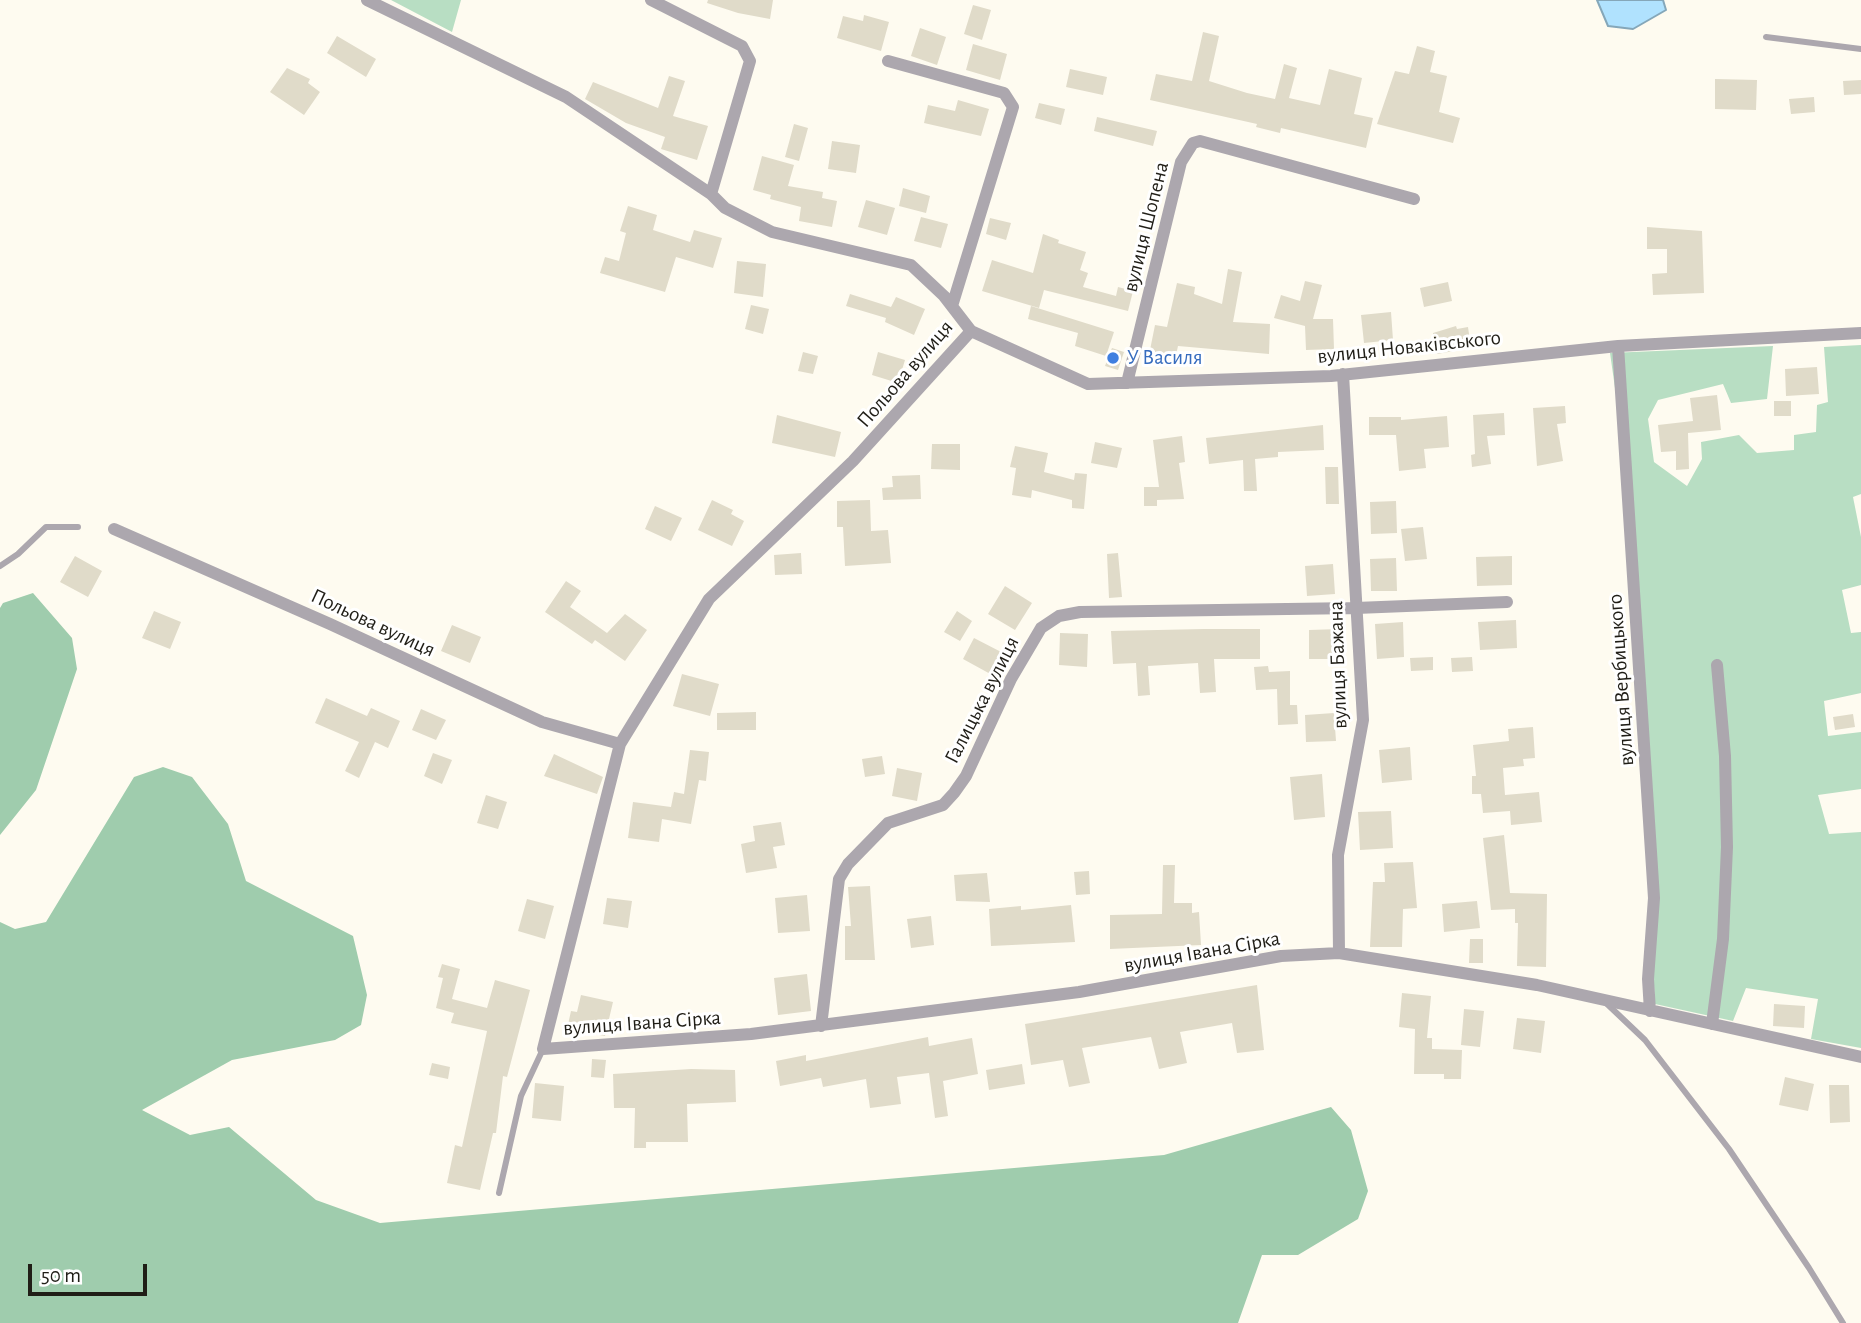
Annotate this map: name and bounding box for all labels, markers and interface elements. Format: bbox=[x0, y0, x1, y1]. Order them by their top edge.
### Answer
street label: вулиця Шопена bbox=[1118, 159, 1174, 295]
street label: Польова вулиця bbox=[851, 315, 959, 433]
street label: вулиця Новаківського bbox=[1316, 325, 1502, 369]
place label: У Василя bbox=[1127, 345, 1203, 371]
marker: У Василя bbox=[1105, 350, 1121, 366]
street label: Польова вулиця bbox=[307, 583, 439, 663]
street label: вулиця Вербицького bbox=[1602, 593, 1640, 767]
street label: вулиця Бажана bbox=[1323, 601, 1353, 729]
street label: Галицька вулиця bbox=[939, 632, 1025, 768]
street label: вулиця Івана Сірка bbox=[1122, 926, 1282, 978]
street label: вулиця Івана Сірка bbox=[562, 1005, 722, 1041]
scale bar bbox=[32, 1250, 150, 1294]
text: 50 m bbox=[41, 1265, 81, 1286]

